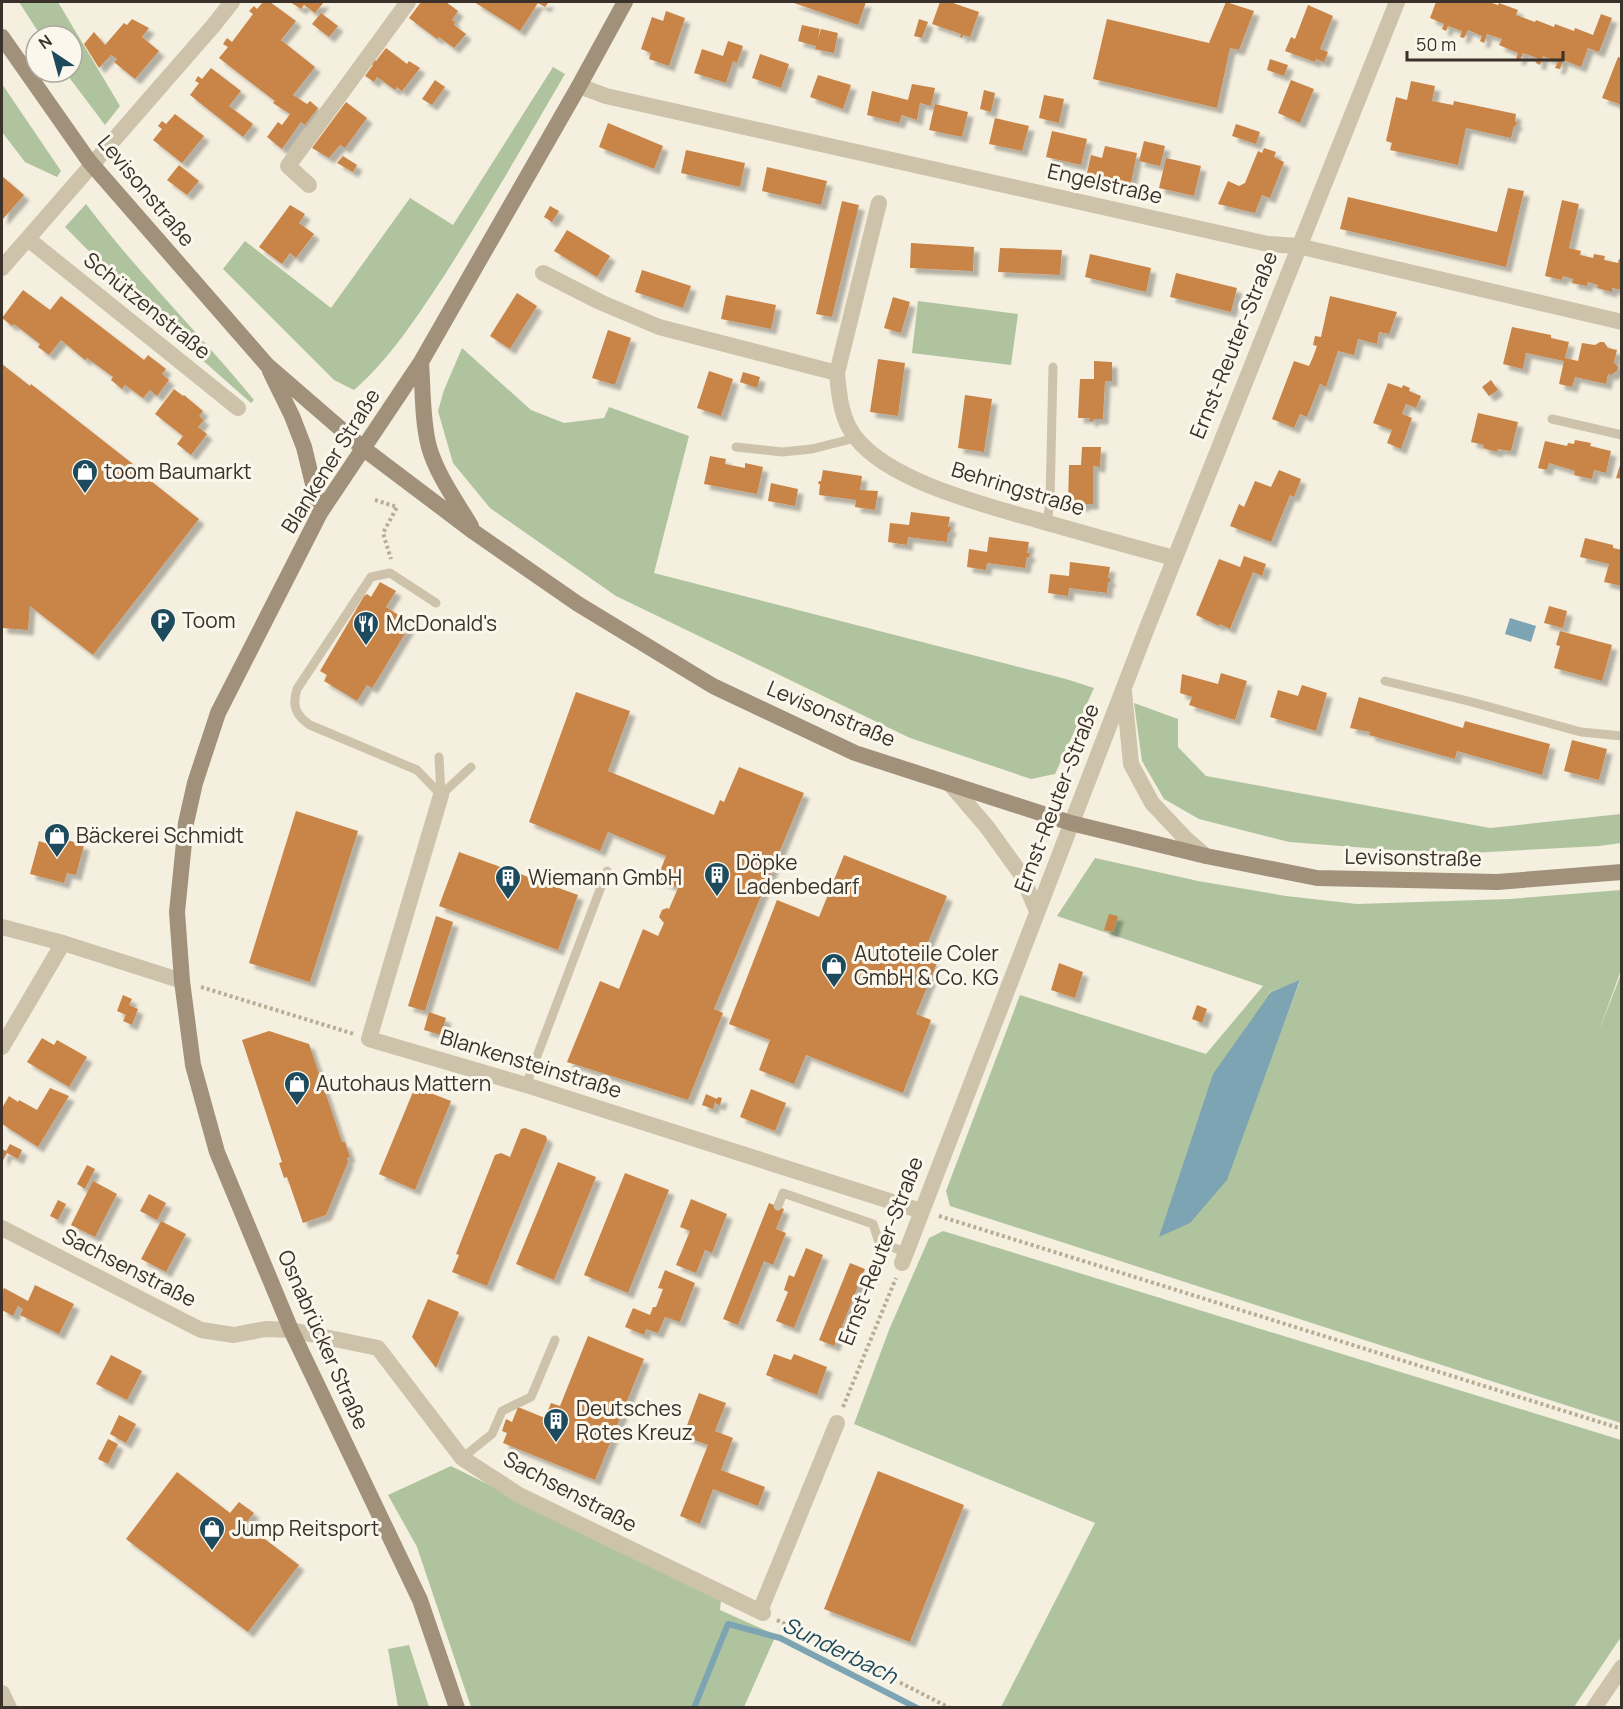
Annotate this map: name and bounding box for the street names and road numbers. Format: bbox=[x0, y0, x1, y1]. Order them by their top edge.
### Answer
street label: Levisonstraße bbox=[92, 129, 202, 252]
street label: Engelstraße bbox=[1045, 156, 1165, 210]
street label: Schützenstraße bbox=[78, 245, 217, 365]
street label: Ernst-Reuter-Straße bbox=[1183, 247, 1284, 443]
street label: Blankener Straße bbox=[274, 383, 386, 538]
street label: Behringstraße bbox=[948, 454, 1088, 522]
street label: Levisonstraße bbox=[763, 673, 900, 753]
street label: Ernst-Reuter-Straße bbox=[1007, 699, 1105, 896]
street label: Levisonstraße bbox=[1344, 842, 1482, 872]
street label: Blankensteinstraße bbox=[437, 1022, 625, 1104]
street label: Ernst-Reuter-Straße bbox=[831, 1152, 929, 1349]
street label: Sachsenstraße bbox=[57, 1221, 201, 1313]
street label: Osnabrücker Straße bbox=[272, 1245, 376, 1434]
street label: Sachsenstraße bbox=[499, 1444, 642, 1538]

